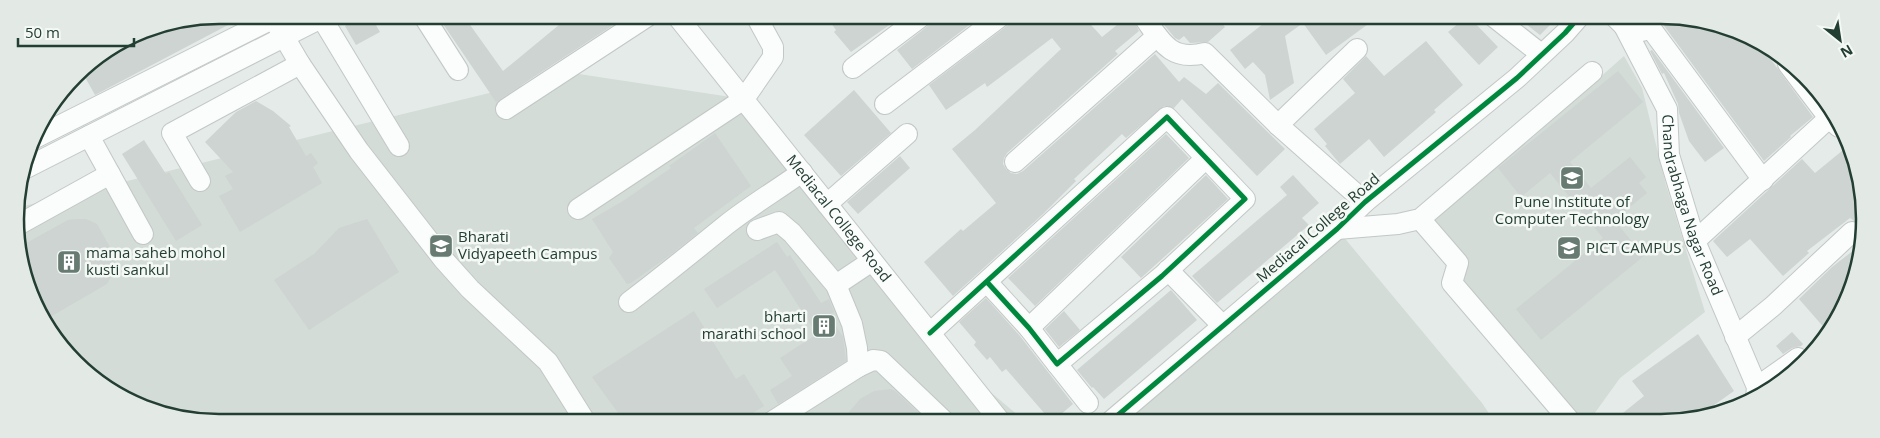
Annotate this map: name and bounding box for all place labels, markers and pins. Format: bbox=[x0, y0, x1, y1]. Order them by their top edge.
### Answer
school or university icon: Pune Institute of Computer Technology bbox=[1559, 165, 1585, 191]
place label: Pune Institute of Computer Technology bbox=[1495, 191, 1650, 228]
place label: Bharati Vidyapeeth Campus bbox=[458, 226, 597, 263]
school or university icon: Bharati Vidyapeeth Campus bbox=[428, 233, 454, 259]
school or university icon: PICT CAMPUS bbox=[1556, 235, 1582, 261]
place label: PICT CAMPUS bbox=[1586, 237, 1681, 257]
place label: mama saheb mohol kusti sankul bbox=[86, 242, 225, 279]
building icon: mama saheb mohol kusti sankul bbox=[56, 249, 82, 275]
place label: bharti marathi school bbox=[702, 306, 806, 343]
building icon: bharti marathi school bbox=[811, 313, 837, 339]

